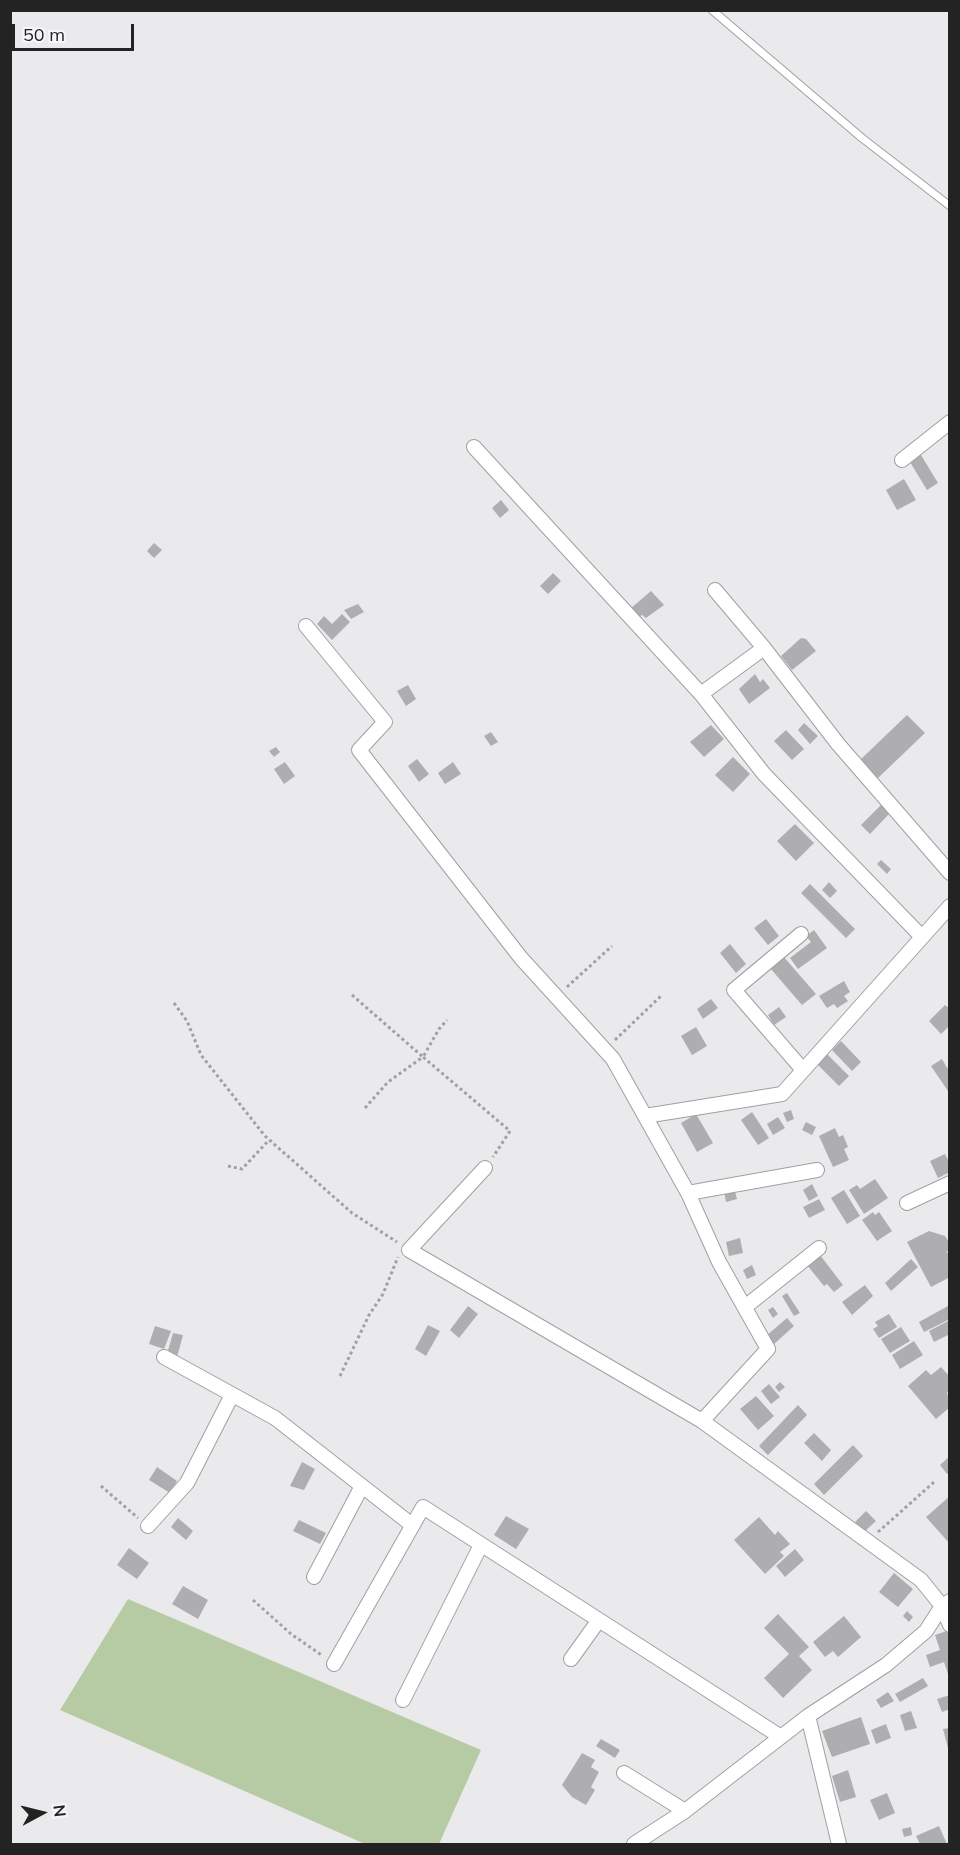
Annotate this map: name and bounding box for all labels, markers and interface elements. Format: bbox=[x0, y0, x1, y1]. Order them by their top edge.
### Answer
scale bar bbox=[15, 12, 136, 50]
text: 50 m bbox=[23, 23, 65, 46]
north arrow bbox=[12, 1783, 72, 1843]
text: N bbox=[49, 1804, 71, 1818]

